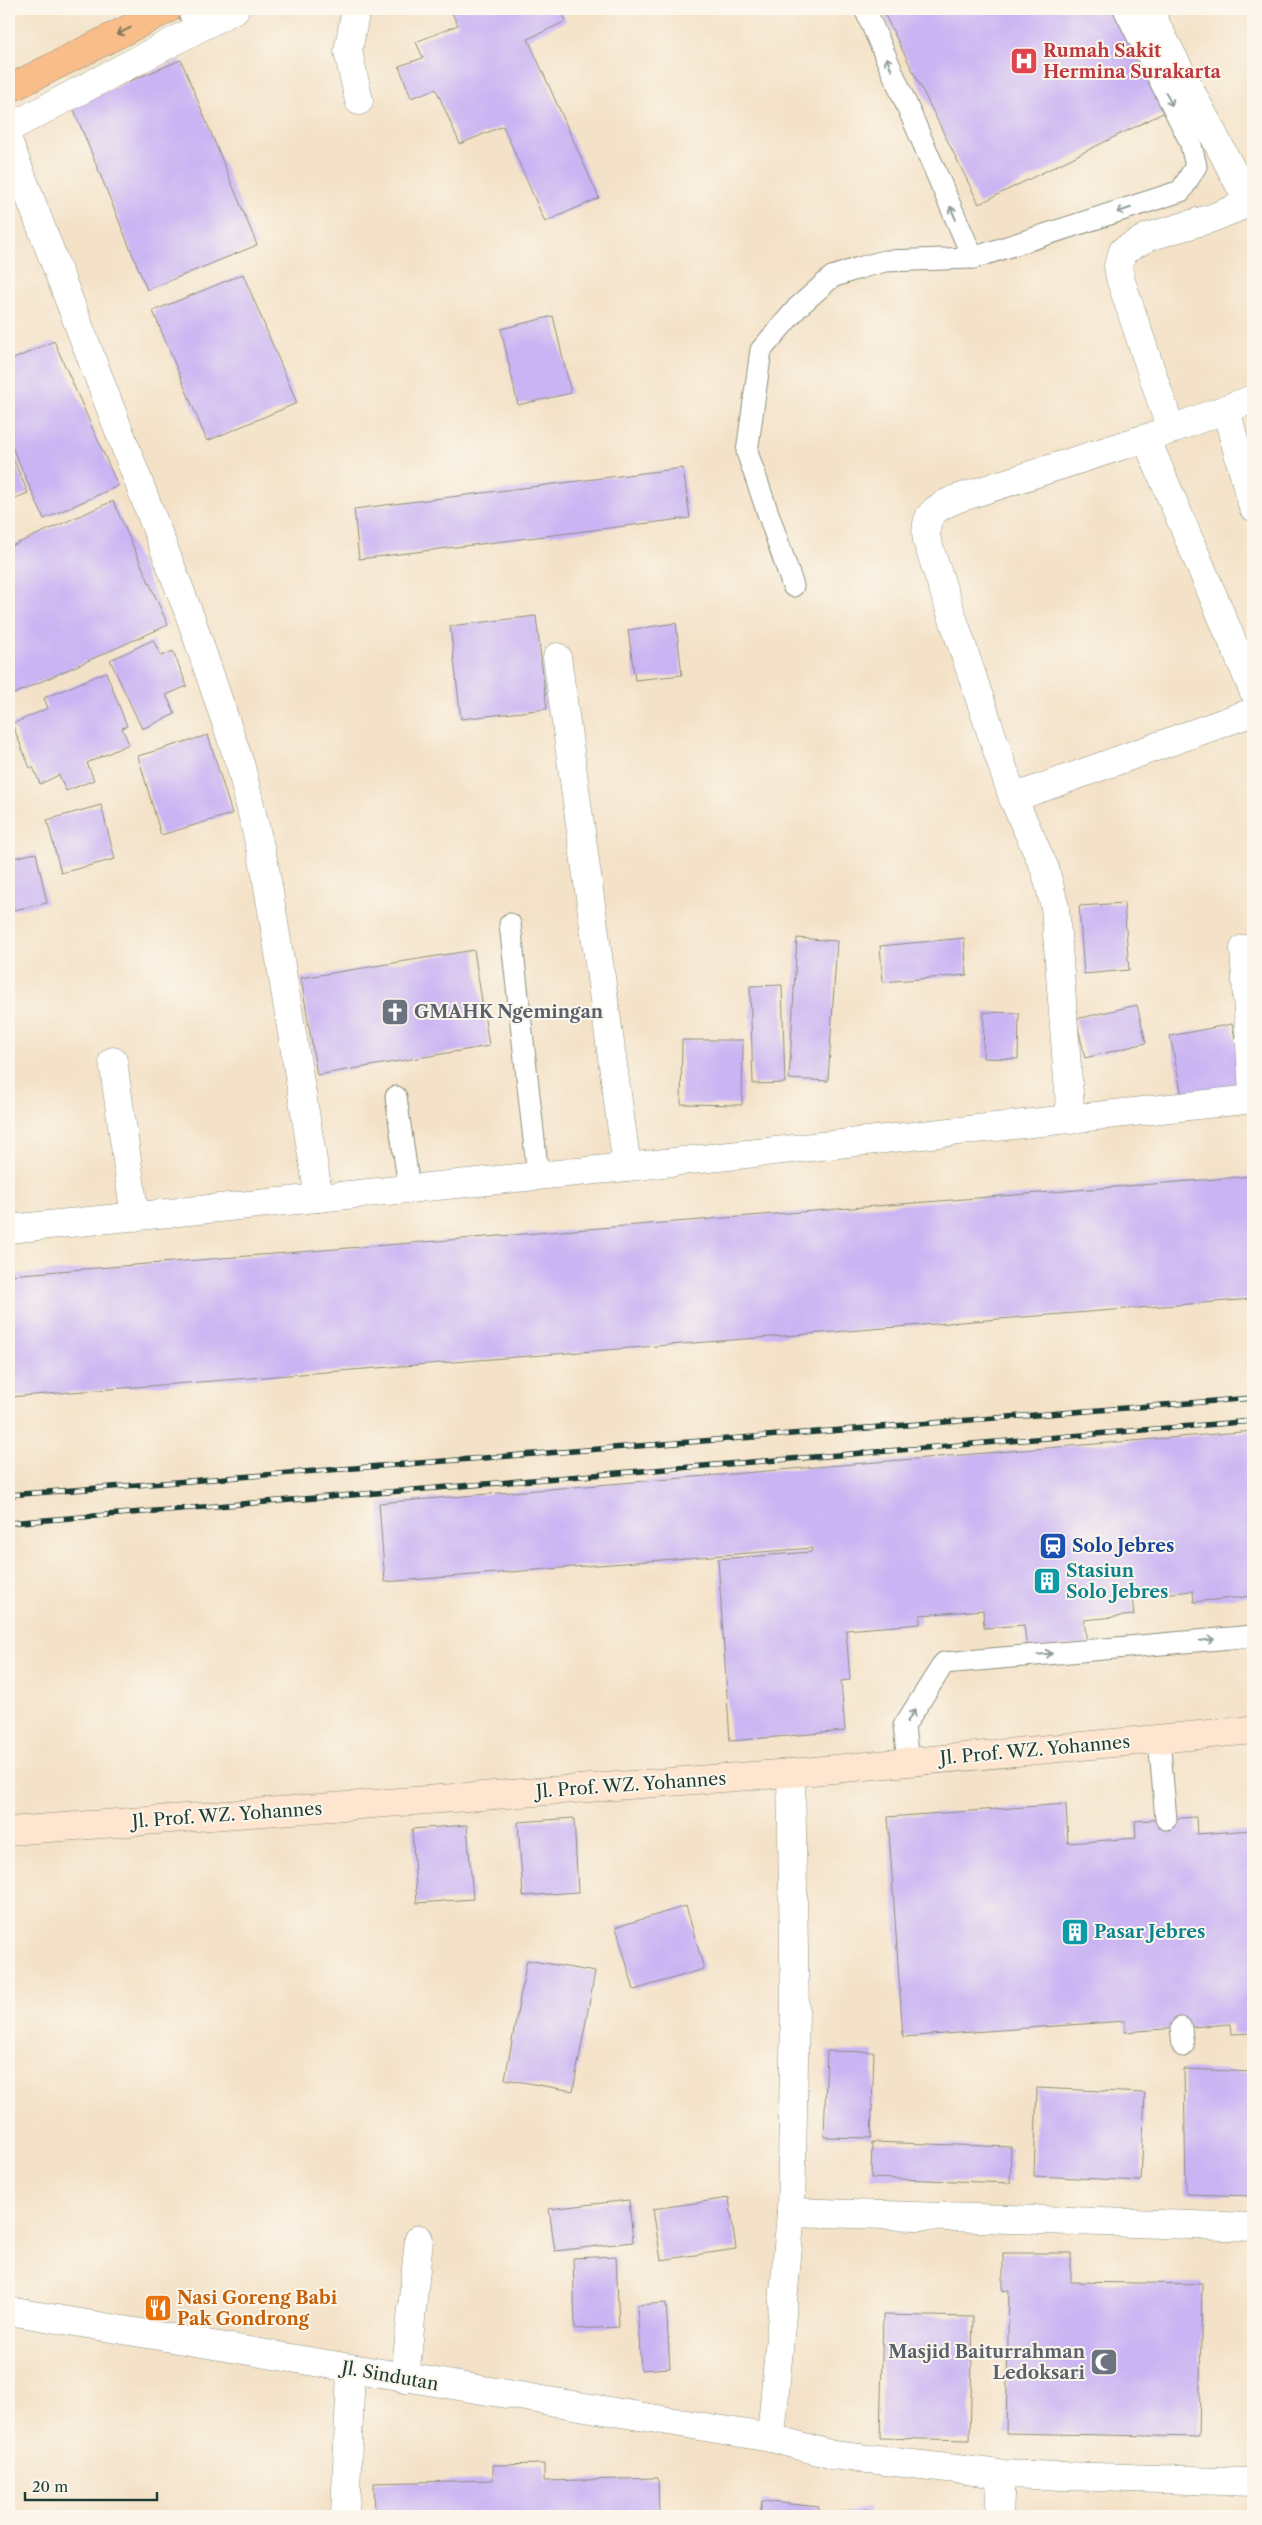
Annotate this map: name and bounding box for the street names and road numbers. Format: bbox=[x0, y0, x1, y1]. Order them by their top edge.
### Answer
street label: Jl. Prof. WZ. Yohannes bbox=[936, 1731, 1131, 1770]
street label: Jl. Prof. WZ. Yohannes bbox=[532, 1767, 727, 1803]
street label: Jl. Prof. WZ. Yohannes bbox=[128, 1797, 323, 1833]
street label: Jl. Sindutan bbox=[337, 2356, 440, 2395]

